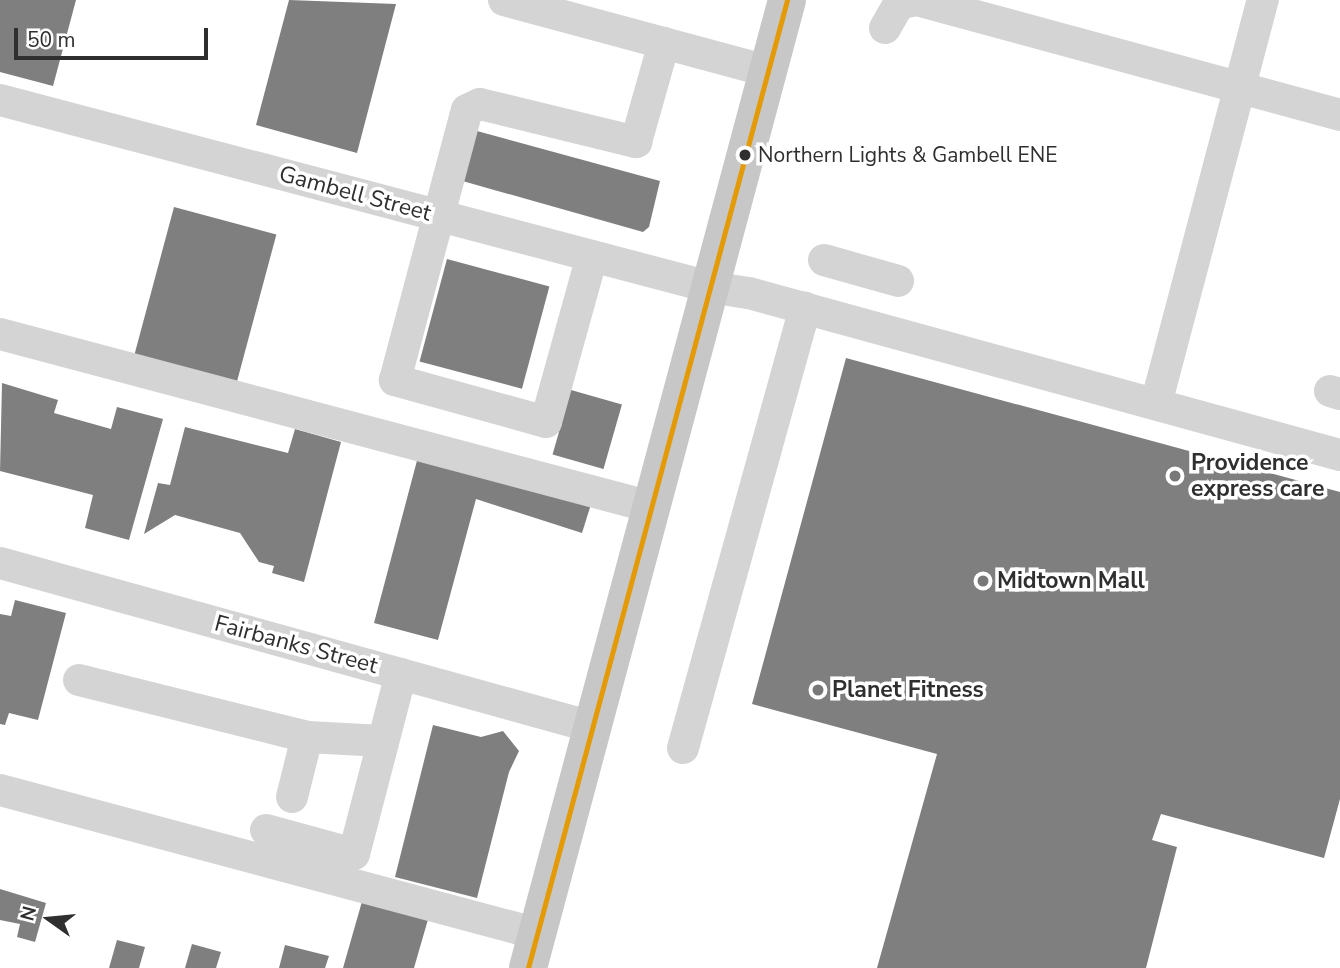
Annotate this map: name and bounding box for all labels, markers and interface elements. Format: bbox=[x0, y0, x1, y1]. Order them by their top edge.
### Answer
scale bar bbox=[18, 14, 212, 58]
text: 50 m bbox=[27, 26, 76, 54]
place label: Northern Lights & Gambell ENE bbox=[758, 142, 1058, 168]
marker: Northern Lights & Gambell ENE bbox=[738, 148, 752, 162]
street label: Gambell Street bbox=[276, 160, 434, 228]
place label: Providence express care bbox=[1191, 449, 1324, 503]
marker: Providence express care bbox=[1165, 466, 1185, 486]
place label: Midtown Mall bbox=[997, 567, 1145, 595]
marker: Midtown Mall bbox=[975, 573, 991, 589]
street label: Fairbanks Street bbox=[211, 610, 381, 680]
place label: Planet Fitness bbox=[832, 676, 984, 704]
marker: Planet Fitness bbox=[810, 682, 826, 698]
north arrow bbox=[14, 884, 84, 954]
text: N bbox=[14, 903, 43, 924]

